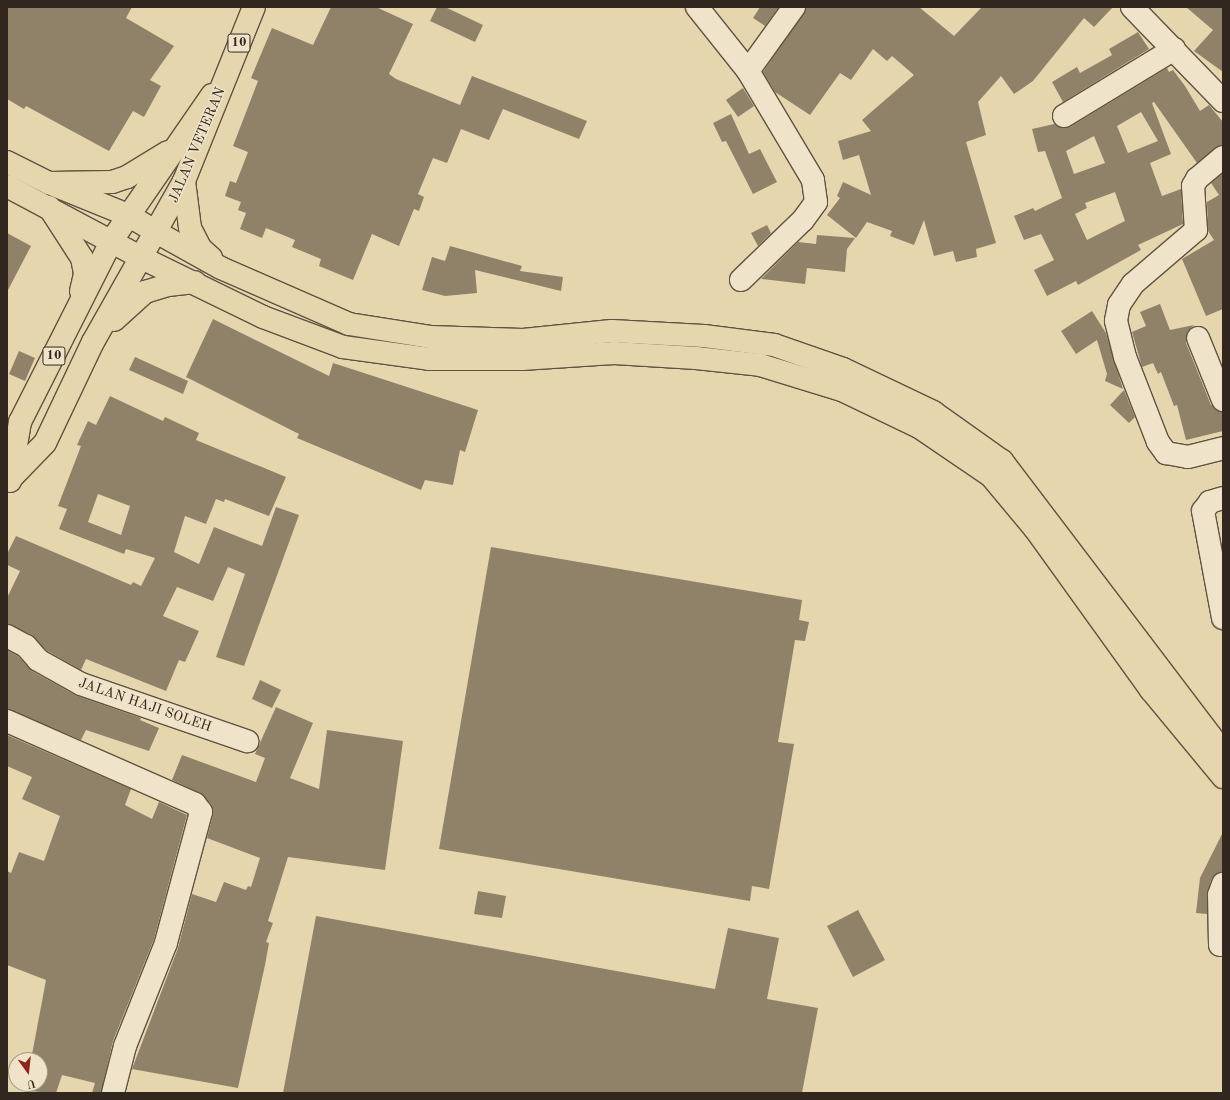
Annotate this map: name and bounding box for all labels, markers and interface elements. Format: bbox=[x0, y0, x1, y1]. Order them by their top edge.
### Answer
road number: 10 bbox=[227, 32, 251, 54]
street label: JALAN VETERAN bbox=[165, 85, 229, 205]
road number: 10 bbox=[42, 345, 66, 367]
street label: JALAN HAJI SOLEH bbox=[76, 674, 214, 736]
north arrow bbox=[8, 1052, 48, 1092]
text: U bbox=[25, 1077, 37, 1090]

